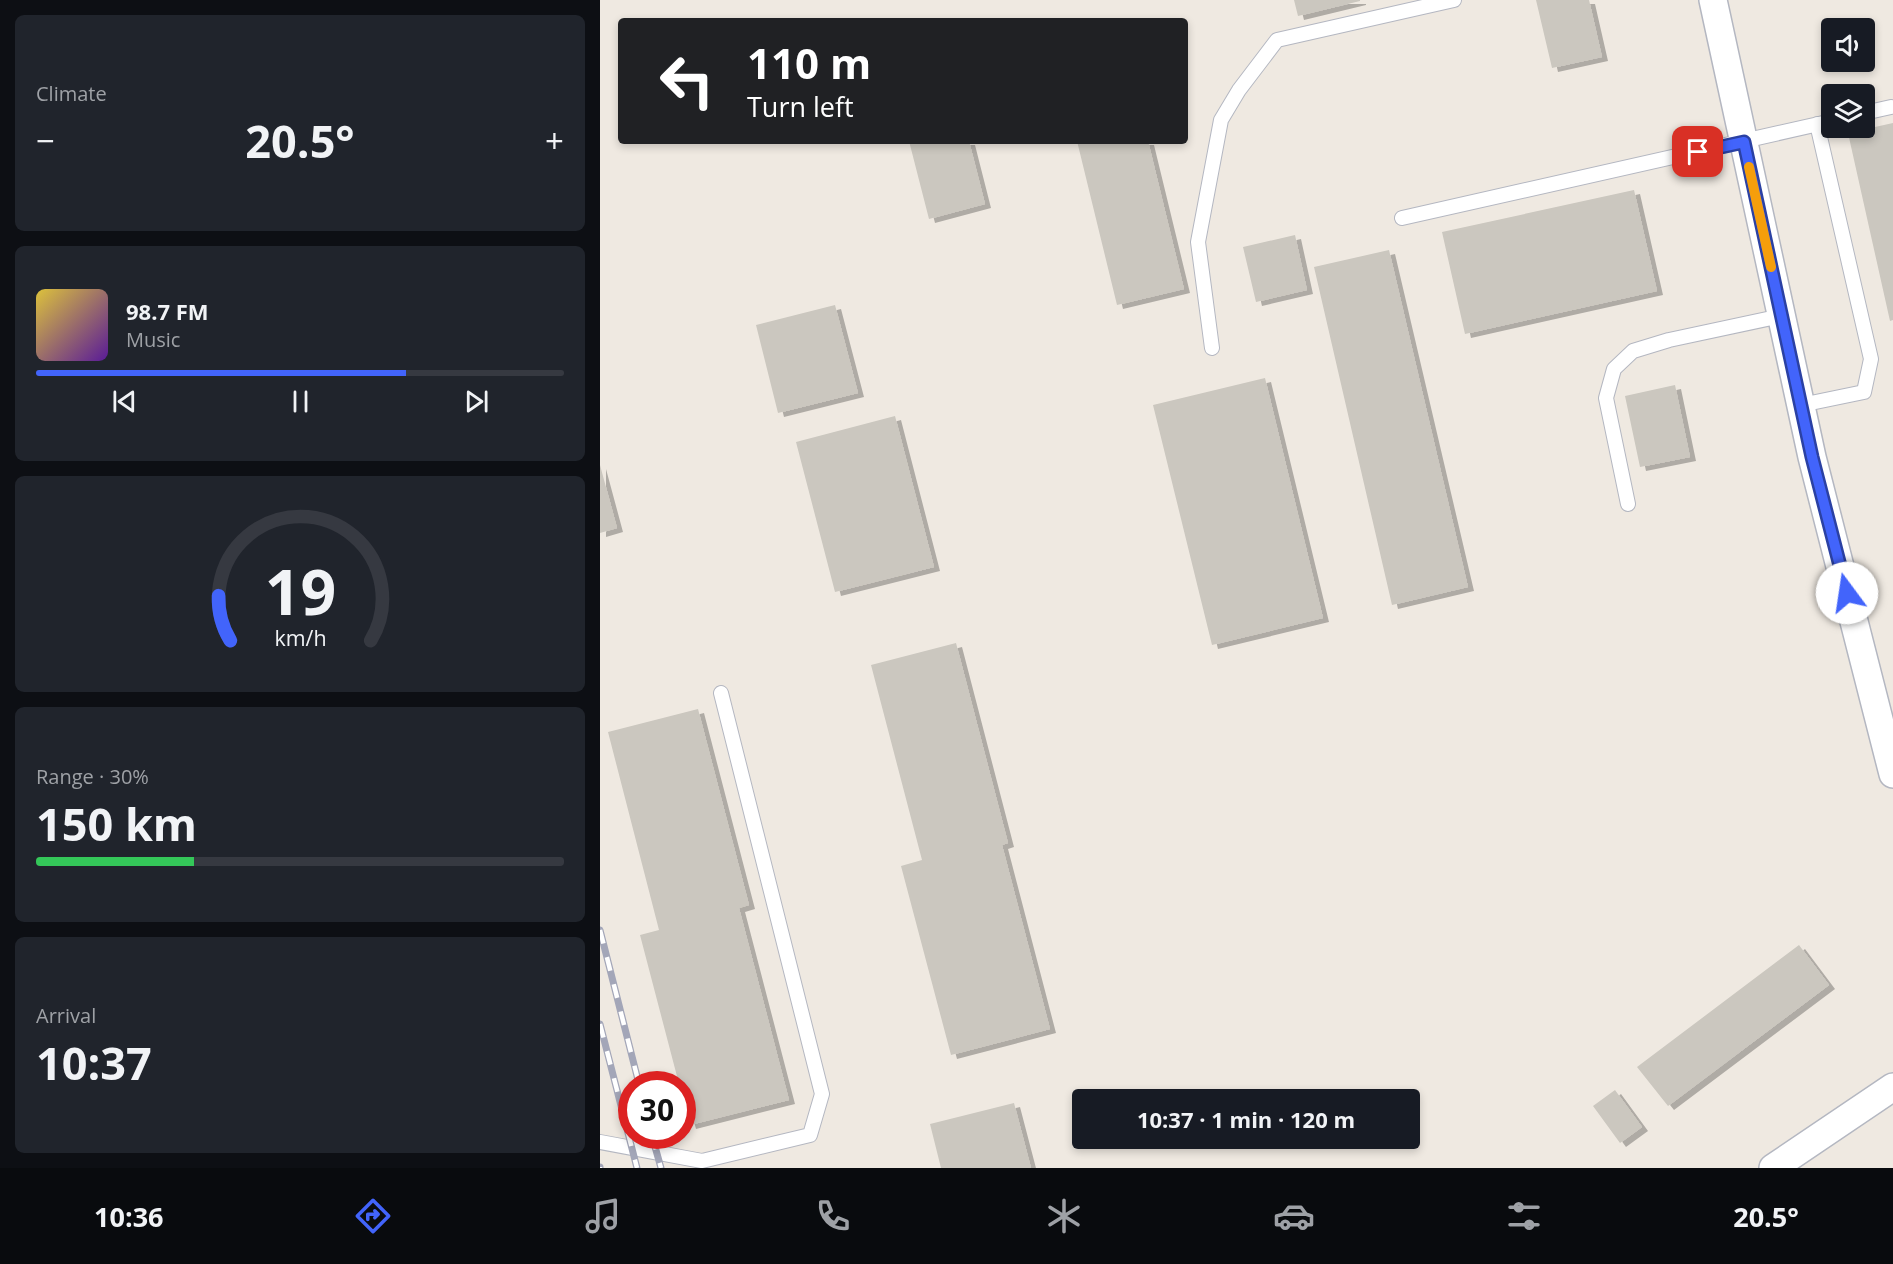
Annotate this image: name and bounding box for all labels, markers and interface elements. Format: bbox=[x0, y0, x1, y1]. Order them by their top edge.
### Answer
map controls bbox=[1821, 18, 1875, 138]
button: sound bbox=[1821, 18, 1875, 72]
text: 110 m bbox=[747, 34, 871, 91]
icon: left bbox=[648, 42, 726, 120]
text: Climate bbox=[36, 80, 107, 107]
button: layers bbox=[1821, 84, 1875, 138]
text: Turn left bbox=[747, 88, 854, 125]
text: 20.5° bbox=[245, 110, 355, 171]
text: − bbox=[36, 118, 55, 163]
text: + bbox=[545, 118, 564, 163]
pin bbox=[1672, 126, 1723, 177]
icon: arrive bbox=[1681, 135, 1714, 168]
text: 98.7 FM bbox=[126, 296, 209, 326]
text: Music bbox=[126, 326, 180, 353]
icon: previous bbox=[108, 385, 141, 418]
icon: pause bbox=[284, 385, 317, 418]
icon: next bbox=[460, 385, 493, 418]
text: 19 bbox=[264, 548, 336, 633]
position arrow bbox=[1815, 561, 1879, 625]
text: km/h bbox=[274, 623, 326, 652]
text: Range · 30% bbox=[36, 763, 149, 790]
text: 150 km bbox=[36, 793, 197, 854]
text: Arrival bbox=[36, 1002, 96, 1029]
text: 10:37 bbox=[36, 1032, 152, 1093]
speed limit sign: 30 bbox=[618, 1071, 696, 1149]
text: 10:37 · 1 min · 120 m bbox=[1137, 1104, 1355, 1134]
icon: directions bbox=[352, 1195, 394, 1237]
icon: music bbox=[582, 1195, 624, 1237]
icon: phone bbox=[812, 1195, 854, 1237]
icon: climate bbox=[1043, 1195, 1085, 1237]
icon: car bbox=[1273, 1195, 1315, 1237]
icon: filters bbox=[1503, 1195, 1545, 1237]
text: 10:36 bbox=[94, 1198, 164, 1235]
text: 20.5° bbox=[1733, 1198, 1799, 1235]

